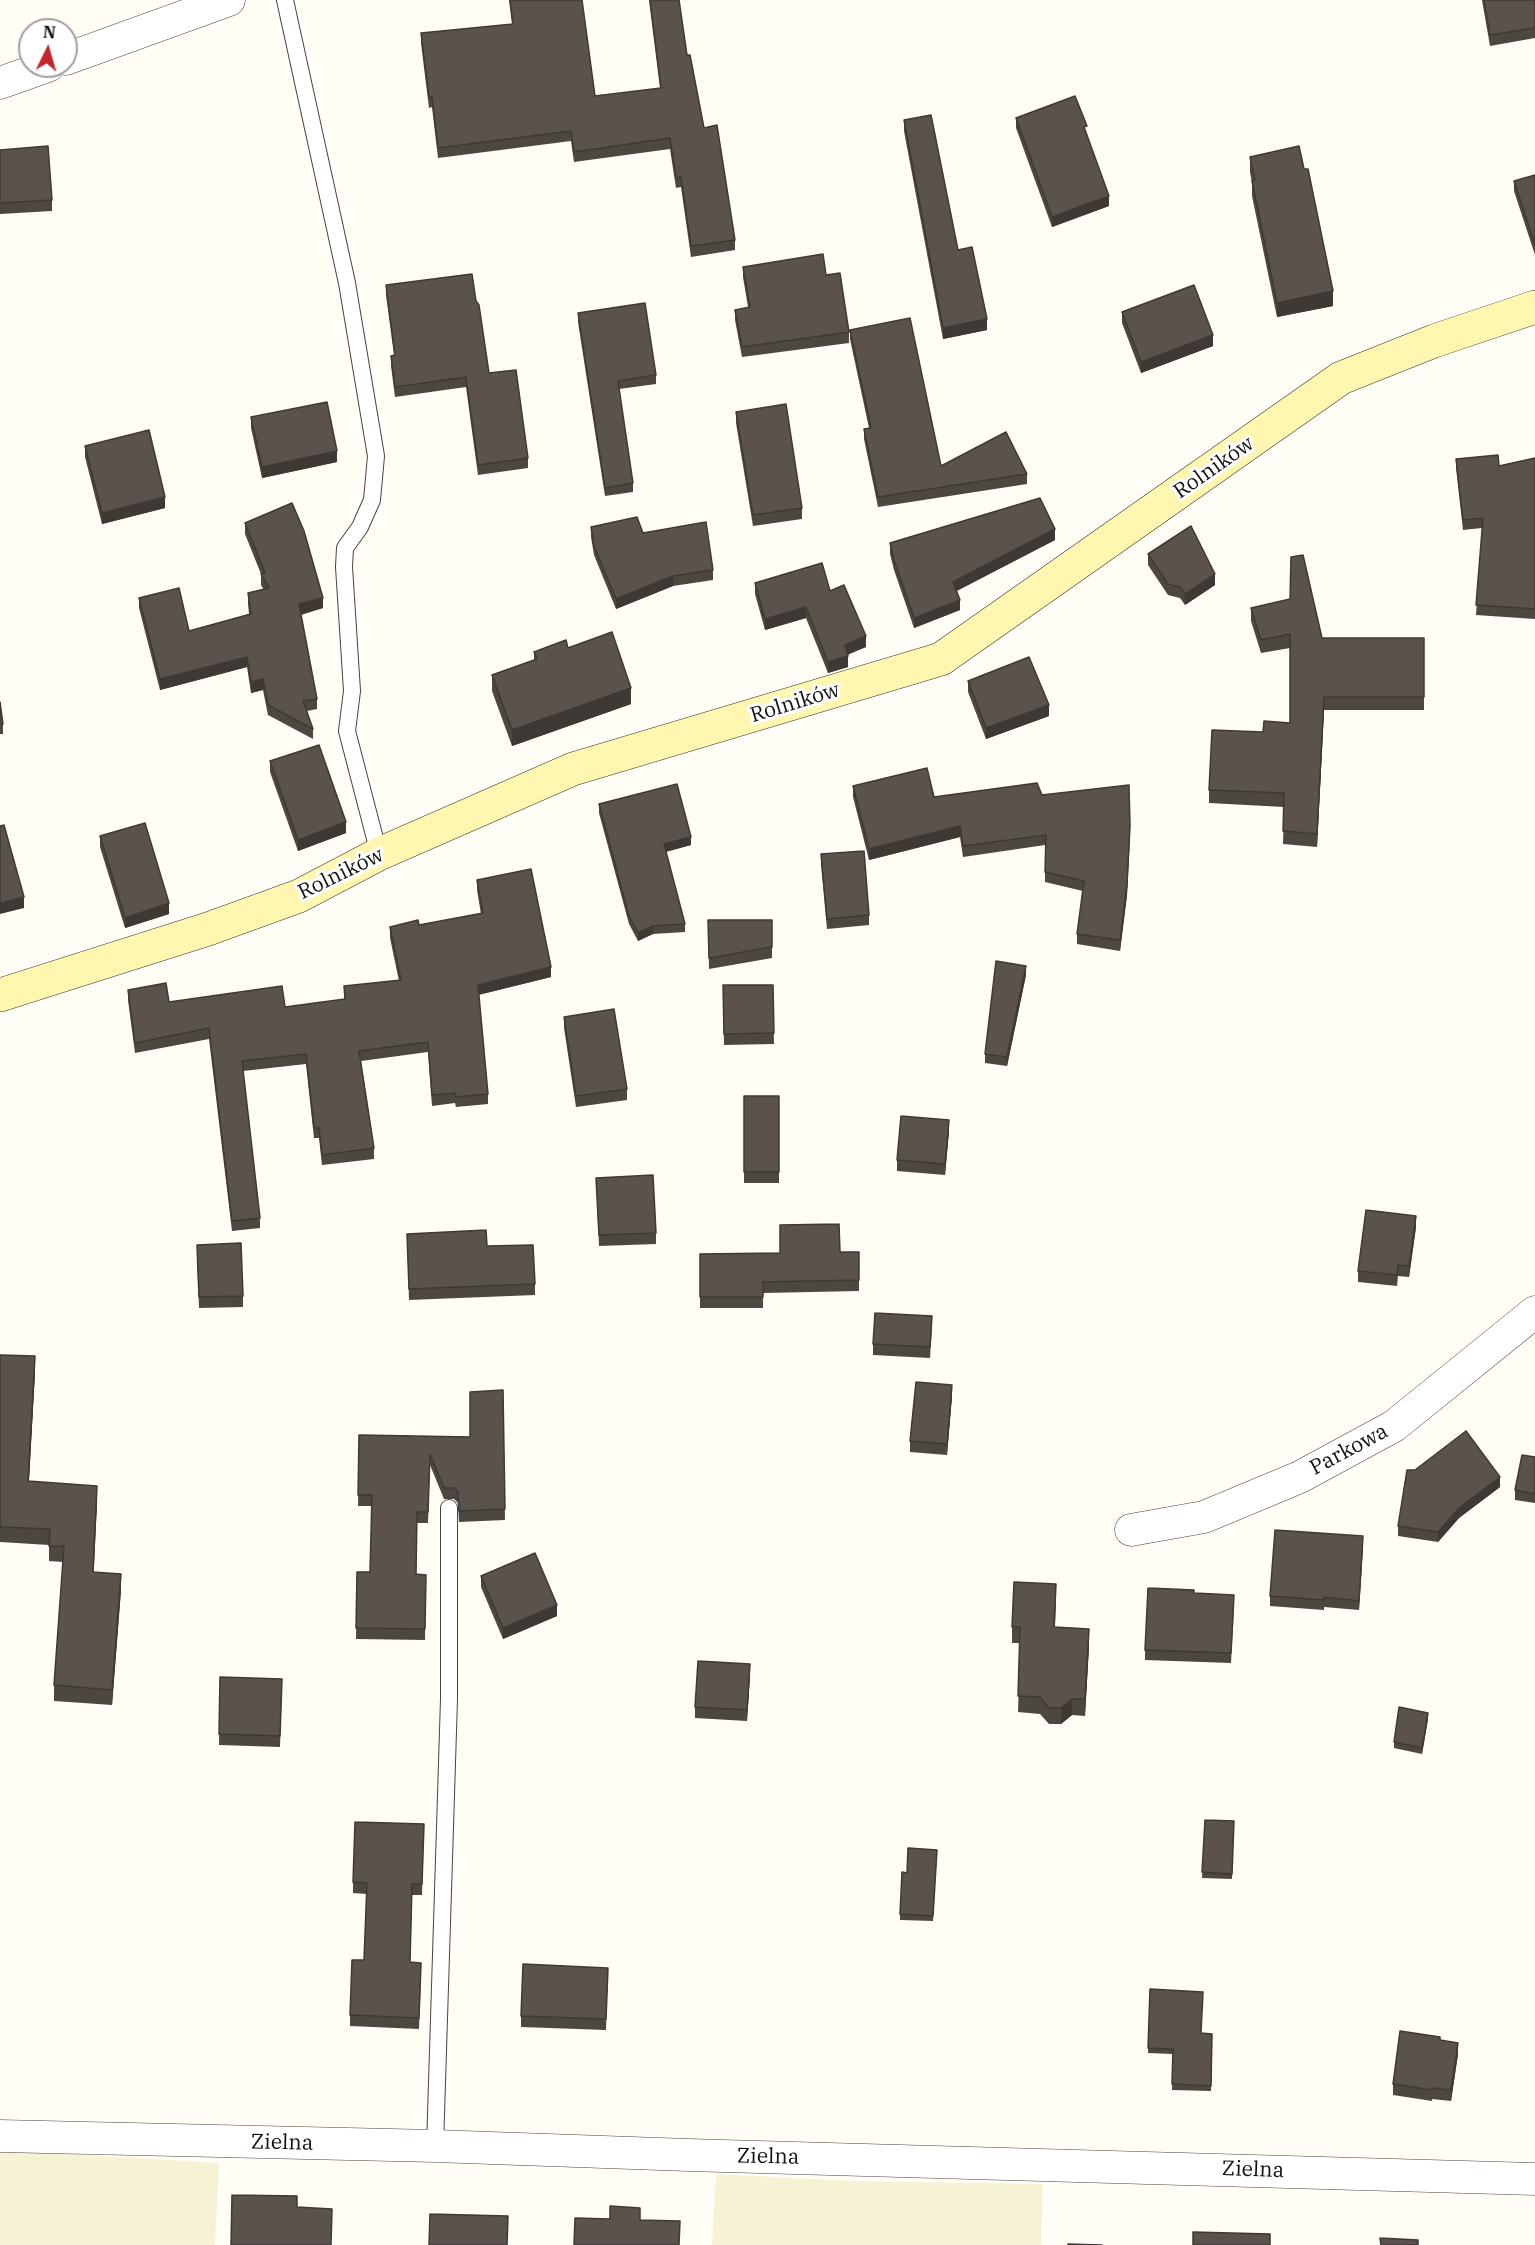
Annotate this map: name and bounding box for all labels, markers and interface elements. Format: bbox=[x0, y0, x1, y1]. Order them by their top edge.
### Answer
north arrow bbox=[18, 18, 78, 78]
text: N bbox=[42, 22, 57, 43]
street label: Rolników bbox=[1169, 431, 1259, 505]
street label: Rolników bbox=[747, 678, 843, 728]
street label: Rolników bbox=[294, 843, 388, 905]
street label: Parkowa bbox=[1306, 1419, 1392, 1481]
street label: Zielna bbox=[251, 2130, 313, 2156]
street label: Zielna bbox=[737, 2144, 799, 2170]
street label: Zielna bbox=[1221, 2156, 1285, 2184]

